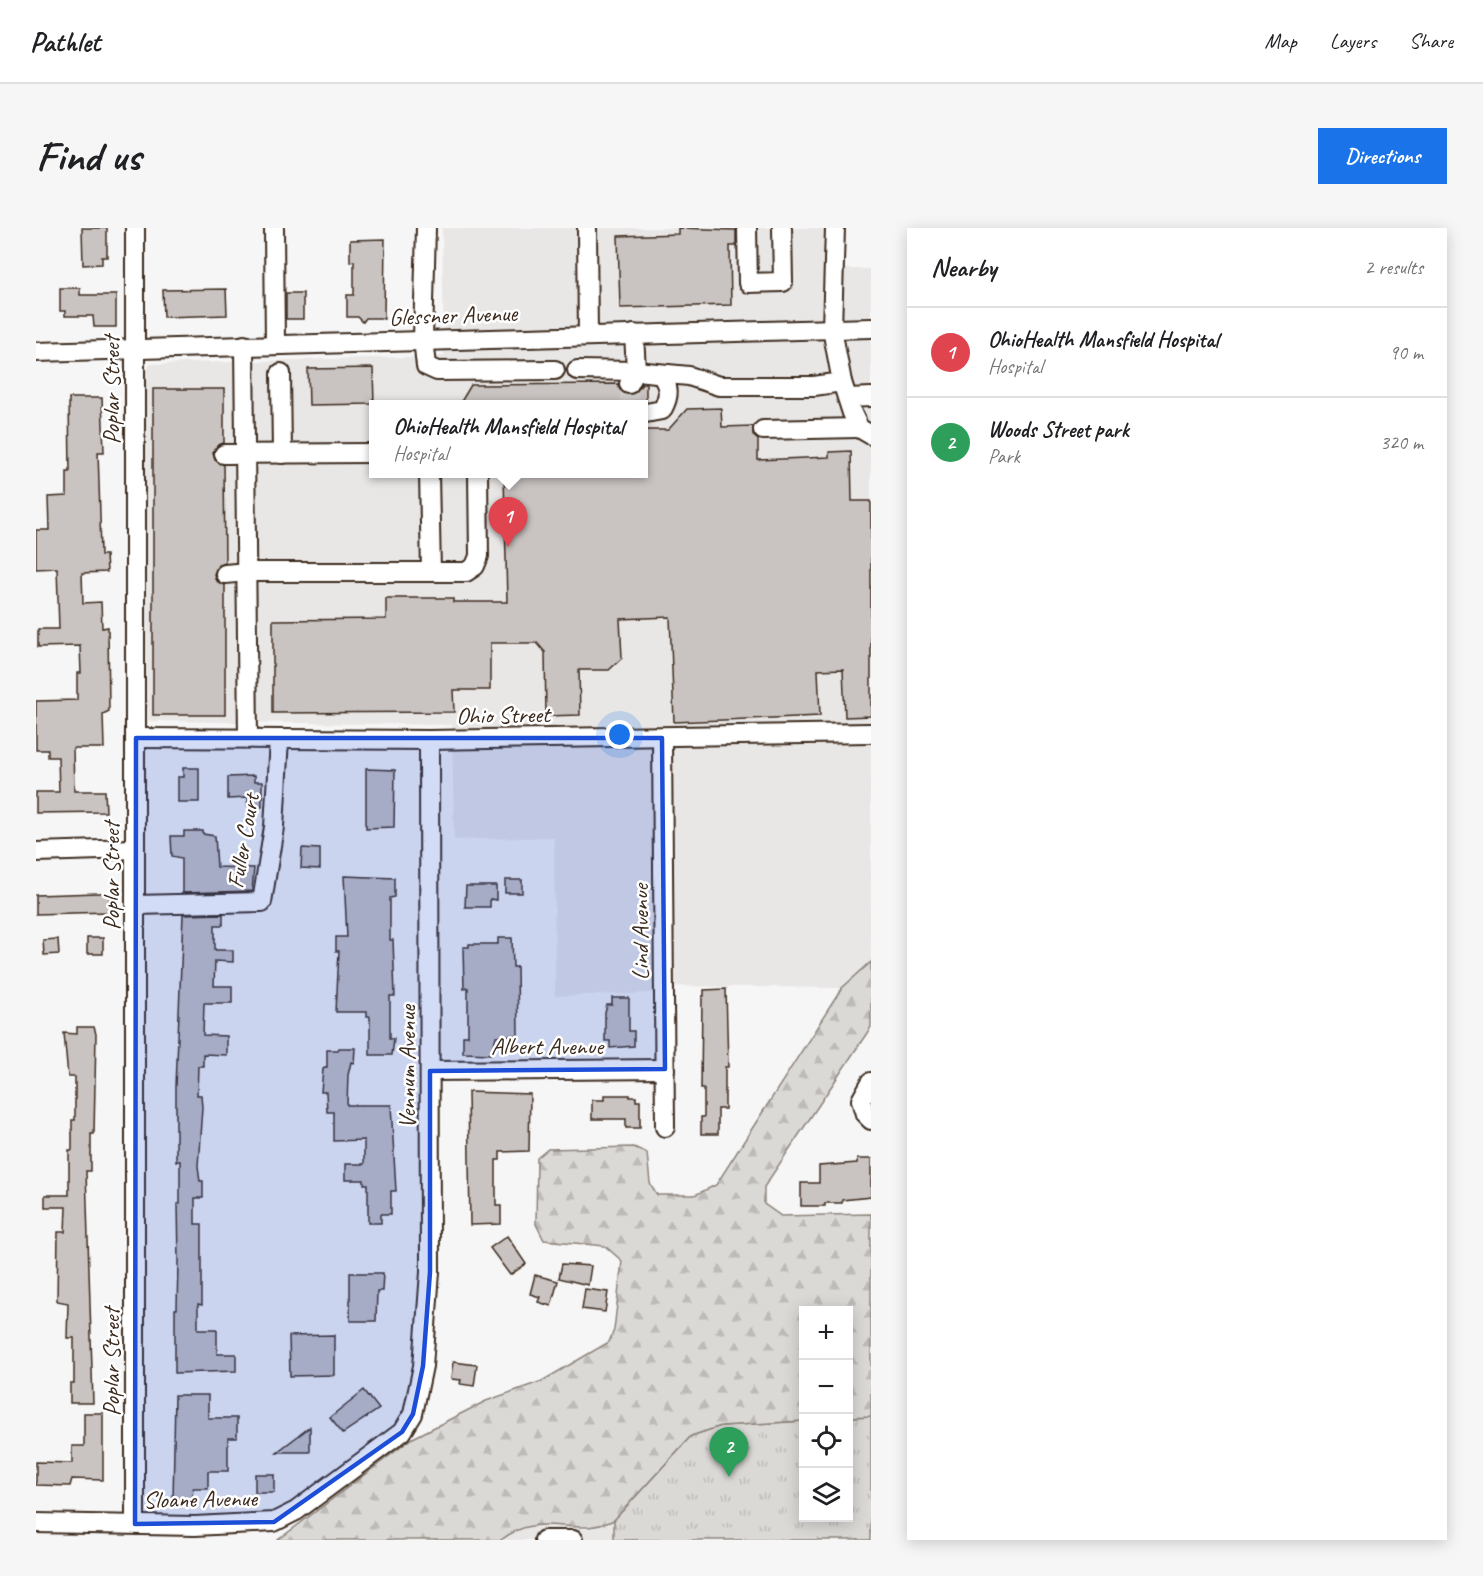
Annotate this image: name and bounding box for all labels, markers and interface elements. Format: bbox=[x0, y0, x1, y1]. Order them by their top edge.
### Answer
text: Pathlet bbox=[30, 24, 100, 59]
text: Map bbox=[1264, 28, 1297, 54]
text: Layers bbox=[1330, 28, 1376, 54]
text: Share bbox=[1409, 28, 1453, 54]
button: Directions bbox=[1318, 128, 1447, 184]
text: Find us bbox=[36, 130, 141, 183]
text: Nearby bbox=[931, 251, 996, 284]
text: 2 results bbox=[1364, 255, 1423, 280]
street label: Glessner Avenue bbox=[388, 298, 520, 332]
text: OhioHealth Mansfield Hospital bbox=[988, 326, 1218, 354]
street label: Poplar Street bbox=[96, 333, 126, 444]
text: 1 bbox=[946, 340, 955, 365]
text: 90 m bbox=[1389, 340, 1423, 365]
text: Hospital bbox=[988, 354, 1043, 379]
popup bbox=[369, 400, 648, 478]
text: OhioHealth Mansfield Hospital bbox=[393, 413, 624, 441]
text: Woods Street park bbox=[988, 416, 1129, 444]
text: 2 bbox=[946, 430, 955, 455]
text: 320 m bbox=[1380, 430, 1423, 455]
text: Hospital bbox=[393, 441, 448, 466]
text: Park bbox=[988, 444, 1020, 469]
pin: 1 bbox=[488, 498, 528, 547]
street label: Ohio Street bbox=[456, 699, 552, 731]
your location bbox=[605, 720, 634, 749]
street label: Fuller Court bbox=[220, 789, 266, 891]
street label: Poplar Street bbox=[96, 819, 126, 930]
street label: Lind Avenue bbox=[625, 882, 655, 980]
street label: Vennum Avenue bbox=[392, 1003, 422, 1129]
street label: Albert Avenue bbox=[491, 1031, 605, 1061]
street label: Poplar Street bbox=[96, 1305, 126, 1416]
map controls bbox=[799, 1306, 853, 1522]
button: + bbox=[799, 1306, 853, 1360]
button: − bbox=[799, 1360, 853, 1414]
button: locate bbox=[799, 1414, 853, 1468]
pin: 2 bbox=[710, 1428, 748, 1477]
button: layers bbox=[799, 1468, 853, 1522]
street label: Sloane Avenue bbox=[143, 1483, 259, 1515]

